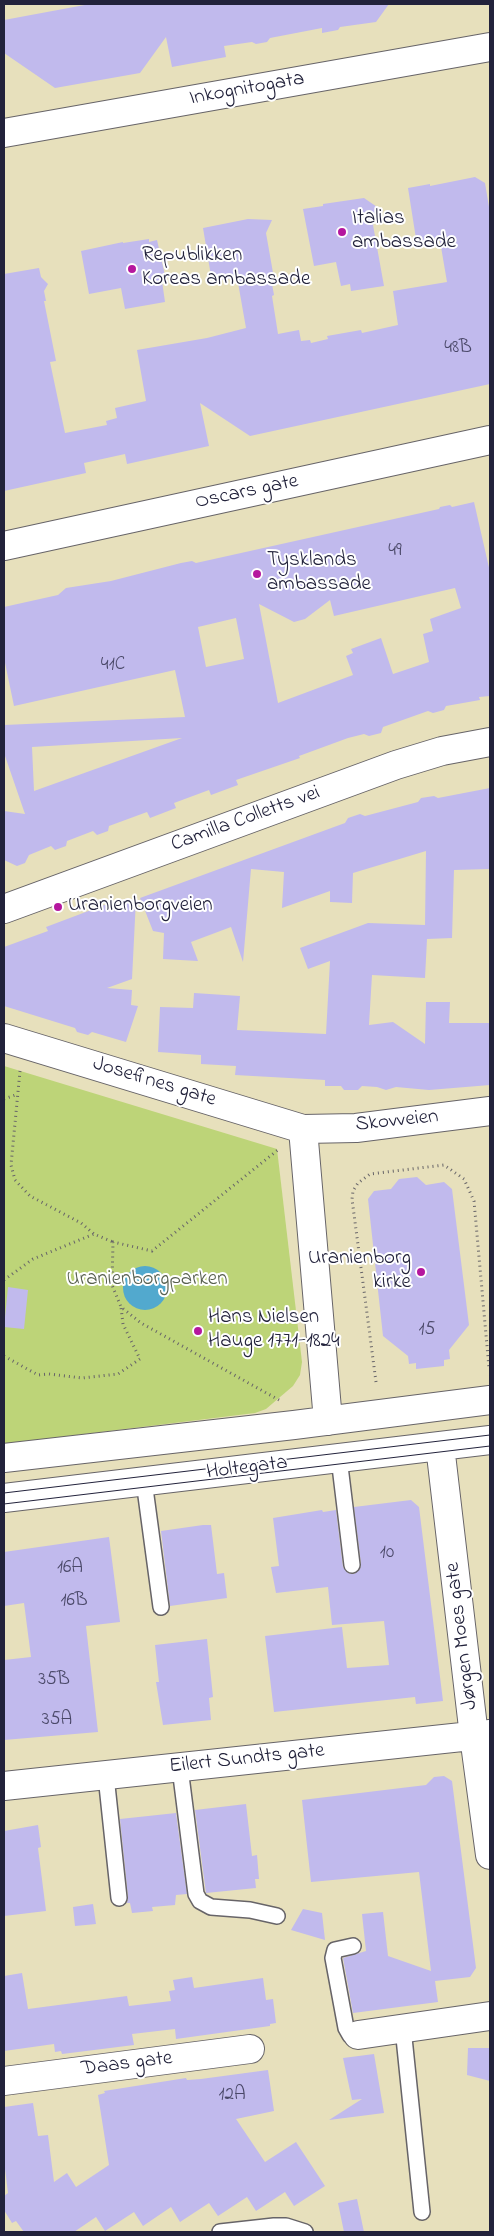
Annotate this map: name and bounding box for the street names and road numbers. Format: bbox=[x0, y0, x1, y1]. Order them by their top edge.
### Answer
street label: Inkognitogata bbox=[188, 68, 306, 112]
street label: Oscars gate bbox=[193, 470, 301, 516]
street label: Camilla Colletts vei bbox=[168, 781, 324, 859]
street label: Josefines gate bbox=[89, 1052, 219, 1114]
street label: Skovveien bbox=[354, 1105, 440, 1139]
street label: Holtegata bbox=[205, 1452, 289, 1486]
street label: Jørgen Moes gate bbox=[441, 1561, 485, 1711]
street label: Eilert Sundts gate bbox=[168, 1739, 326, 1781]
street label: Daas gate bbox=[80, 2047, 174, 2083]

